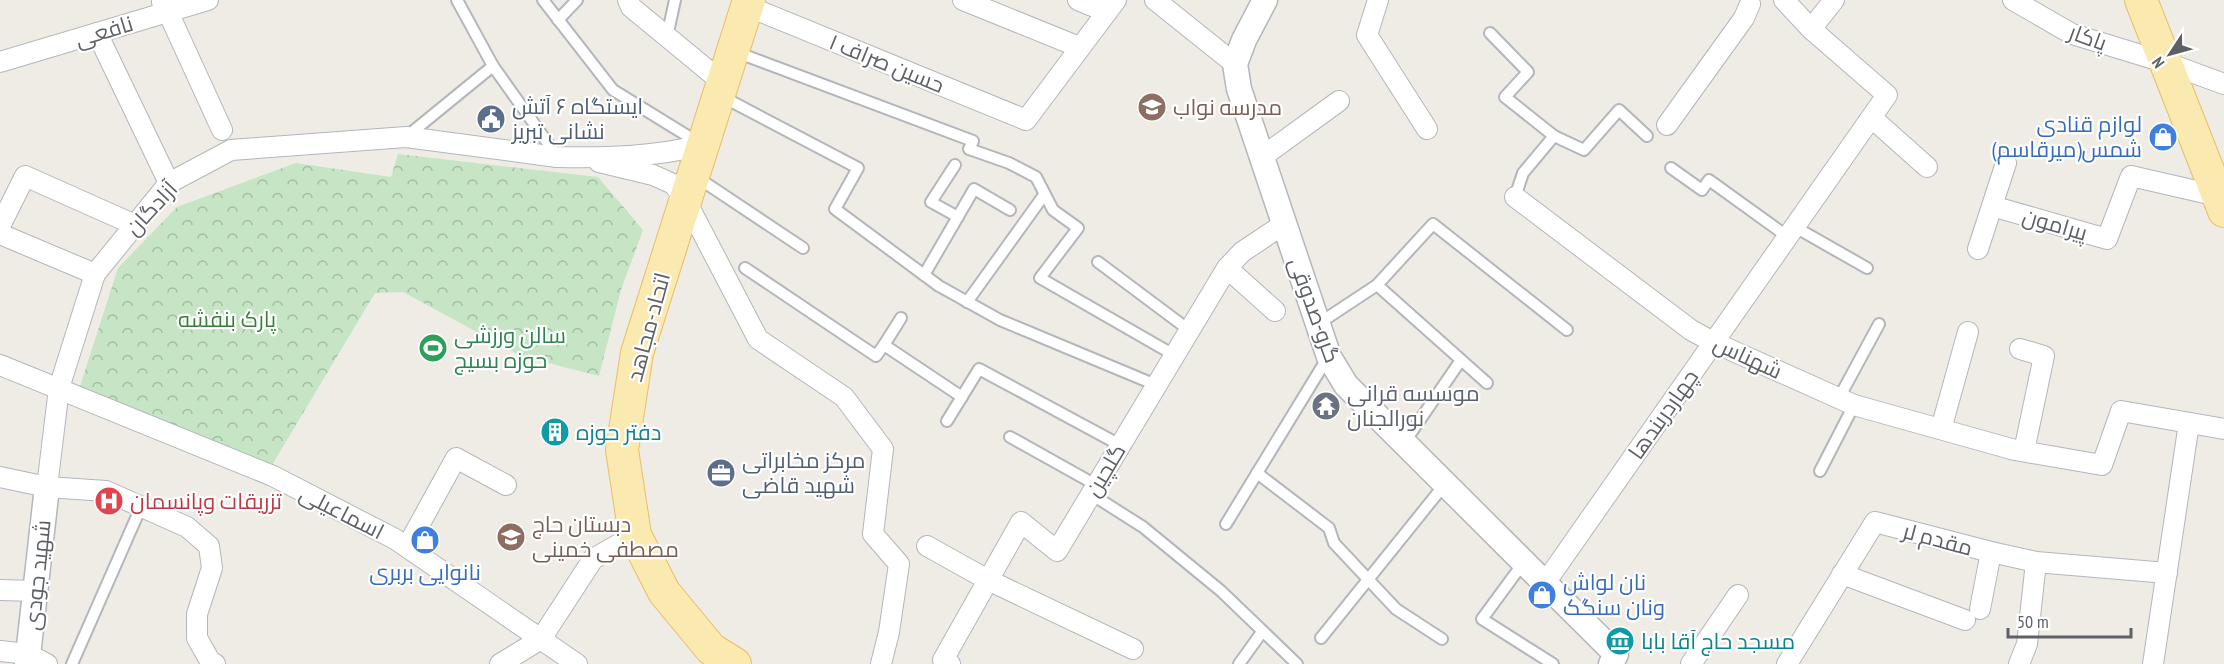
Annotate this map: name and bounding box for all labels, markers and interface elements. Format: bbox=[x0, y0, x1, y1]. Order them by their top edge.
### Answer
street label: نافعی bbox=[72, 9, 136, 53]
street label: پاکار bbox=[2063, 17, 2111, 58]
north arrow bbox=[2140, 24, 2200, 84]
street label: حسین صراف ۱ bbox=[825, 27, 949, 99]
text: N bbox=[2147, 53, 2168, 72]
school or university icon: مدرسه نواب bbox=[1136, 91, 1168, 123]
place label: ایستگاه ۶ آتش نشانی تبریز bbox=[510, 92, 643, 145]
place label: مدرسه نواب bbox=[1173, 93, 1282, 121]
public building icon: ایستگاه ۶ آتش نشانی تبریز bbox=[475, 103, 507, 135]
place label: لوازم قنادی شمس(میرقاسم) bbox=[1992, 110, 2142, 165]
shop icon: لوازم قنادی شمس(میرقاسم) bbox=[2147, 121, 2179, 153]
street label: آزادگان bbox=[119, 175, 183, 241]
street label: پیرامون bbox=[2019, 201, 2091, 248]
street label: گرو-صدوقی bbox=[1283, 253, 1347, 367]
street label: اتحاد-مجاهد bbox=[620, 269, 676, 385]
park label: پارک بنفشه bbox=[178, 305, 276, 334]
place label: سالن ورزشی حوزه بسیج bbox=[454, 321, 566, 375]
street label: شهناس bbox=[1709, 329, 1787, 385]
sports icon: سالن ورزشی حوزه بسیج bbox=[417, 332, 449, 364]
street label: چهاردربندها bbox=[1622, 364, 1705, 465]
place label: موسسه قرانی نورالجنان bbox=[1347, 379, 1480, 432]
temple icon: موسسه قرانی نورالجنان bbox=[1310, 390, 1342, 422]
building icon: دفتر حوزه bbox=[539, 416, 571, 448]
place label: دفتر حوزه bbox=[576, 418, 661, 446]
street label: گلچین bbox=[1078, 438, 1132, 502]
place label: مرکز مخابراتی شهید قاضی bbox=[742, 446, 865, 499]
office icon: مرکز مخابراتی شهید قاضی bbox=[705, 457, 737, 489]
street label: اسماعیلی bbox=[295, 479, 389, 545]
hospital icon: تزریقات وپانسمان bbox=[93, 485, 125, 517]
place label: تزریقات وپانسمان bbox=[130, 487, 282, 516]
place label: دبستان حاج مصطفی خمینی bbox=[532, 510, 679, 563]
street label: مقدم لر bbox=[1898, 516, 1976, 564]
street label: شهید جودی bbox=[17, 518, 57, 632]
school or university icon: دبستان حاج مصطفی خمینی bbox=[495, 521, 527, 553]
shop icon: نانوایی بربری bbox=[409, 524, 441, 556]
place label: نانوایی بربری bbox=[369, 558, 481, 586]
place label: نان لواش ونان سنگک bbox=[1563, 568, 1665, 621]
shop icon: نان لواش ونان سنگک bbox=[1526, 579, 1558, 611]
scale bar bbox=[2008, 601, 2131, 639]
text: 50 m bbox=[2017, 610, 2049, 633]
museum icon: مسجد حاج آقا بابا bbox=[1604, 625, 1636, 657]
place label: مسجد حاج آقا بابا bbox=[1641, 627, 1795, 656]

